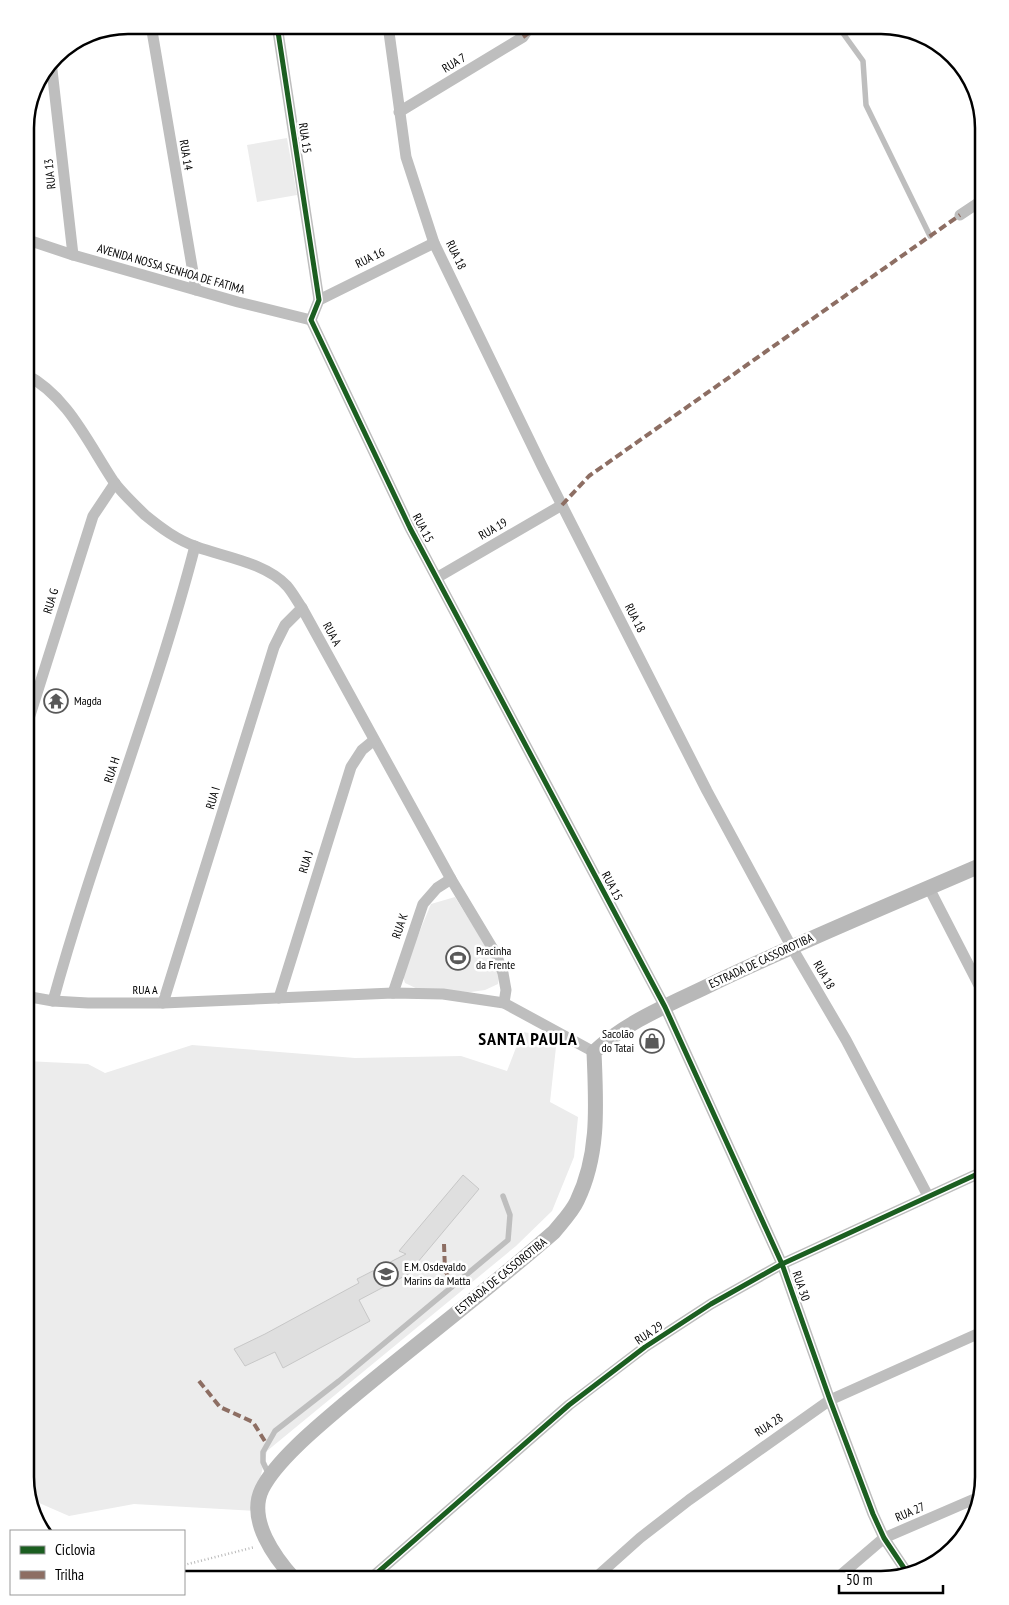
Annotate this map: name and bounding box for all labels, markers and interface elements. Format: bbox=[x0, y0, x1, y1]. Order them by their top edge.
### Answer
street label: RUA 7 bbox=[439, 50, 468, 76]
street label: RUA 15 bbox=[296, 122, 315, 154]
street label: RUA 14 bbox=[176, 139, 197, 172]
street label: RUA 13 bbox=[40, 158, 59, 190]
street label: RUA 18 bbox=[443, 238, 470, 272]
street label: AVENIDA NOSSA SENHOA DE FATIMA bbox=[96, 240, 247, 297]
street label: RUA 16 bbox=[353, 244, 387, 271]
street label: RUA 15 bbox=[410, 511, 437, 545]
street label: RUA 19 bbox=[476, 514, 510, 543]
street label: RUA G bbox=[40, 586, 61, 615]
street label: RUA 18 bbox=[622, 601, 649, 635]
street label: RUA A bbox=[320, 619, 345, 649]
temple icon: Magda bbox=[43, 688, 69, 714]
place label: Magda bbox=[74, 693, 102, 708]
street label: RUA H bbox=[100, 755, 123, 785]
street label: RUA I bbox=[202, 785, 223, 811]
street label: RUA J bbox=[295, 849, 316, 875]
street label: RUA 15 bbox=[599, 869, 626, 903]
street label: RUA K bbox=[388, 911, 411, 940]
street label: ESTRADA DE CASSOROTIBA bbox=[706, 930, 816, 991]
place label: Pracinha da Frente bbox=[476, 943, 515, 972]
sports icon: Pracinha da Frente bbox=[445, 945, 471, 971]
street label: RUA 18 bbox=[810, 958, 839, 992]
street label: RUA A bbox=[132, 982, 158, 997]
place label: Sacolão do Tatai bbox=[602, 1026, 634, 1055]
district label: SANTA PAULA bbox=[478, 1027, 578, 1050]
shop icon: Sacolão do Tatai bbox=[639, 1028, 665, 1054]
street label: ESTRADA DE CASSOROTIBA bbox=[452, 1234, 550, 1317]
place label: E.M. Osdevaldo Marins da Matta bbox=[404, 1259, 471, 1288]
school or university icon: E.M. Osdevaldo Marins da Matta bbox=[373, 1261, 399, 1287]
street label: RUA 30 bbox=[789, 1269, 814, 1303]
street label: RUA 29 bbox=[632, 1318, 666, 1347]
street label: RUA 28 bbox=[752, 1410, 786, 1439]
street label: RUA 27 bbox=[893, 1499, 927, 1524]
legend bbox=[10, 1530, 185, 1595]
text: Ciclovia bbox=[55, 1540, 95, 1559]
scale bar bbox=[839, 1562, 943, 1594]
text: Trilha bbox=[55, 1565, 84, 1584]
text: 50 m bbox=[846, 1570, 872, 1589]

